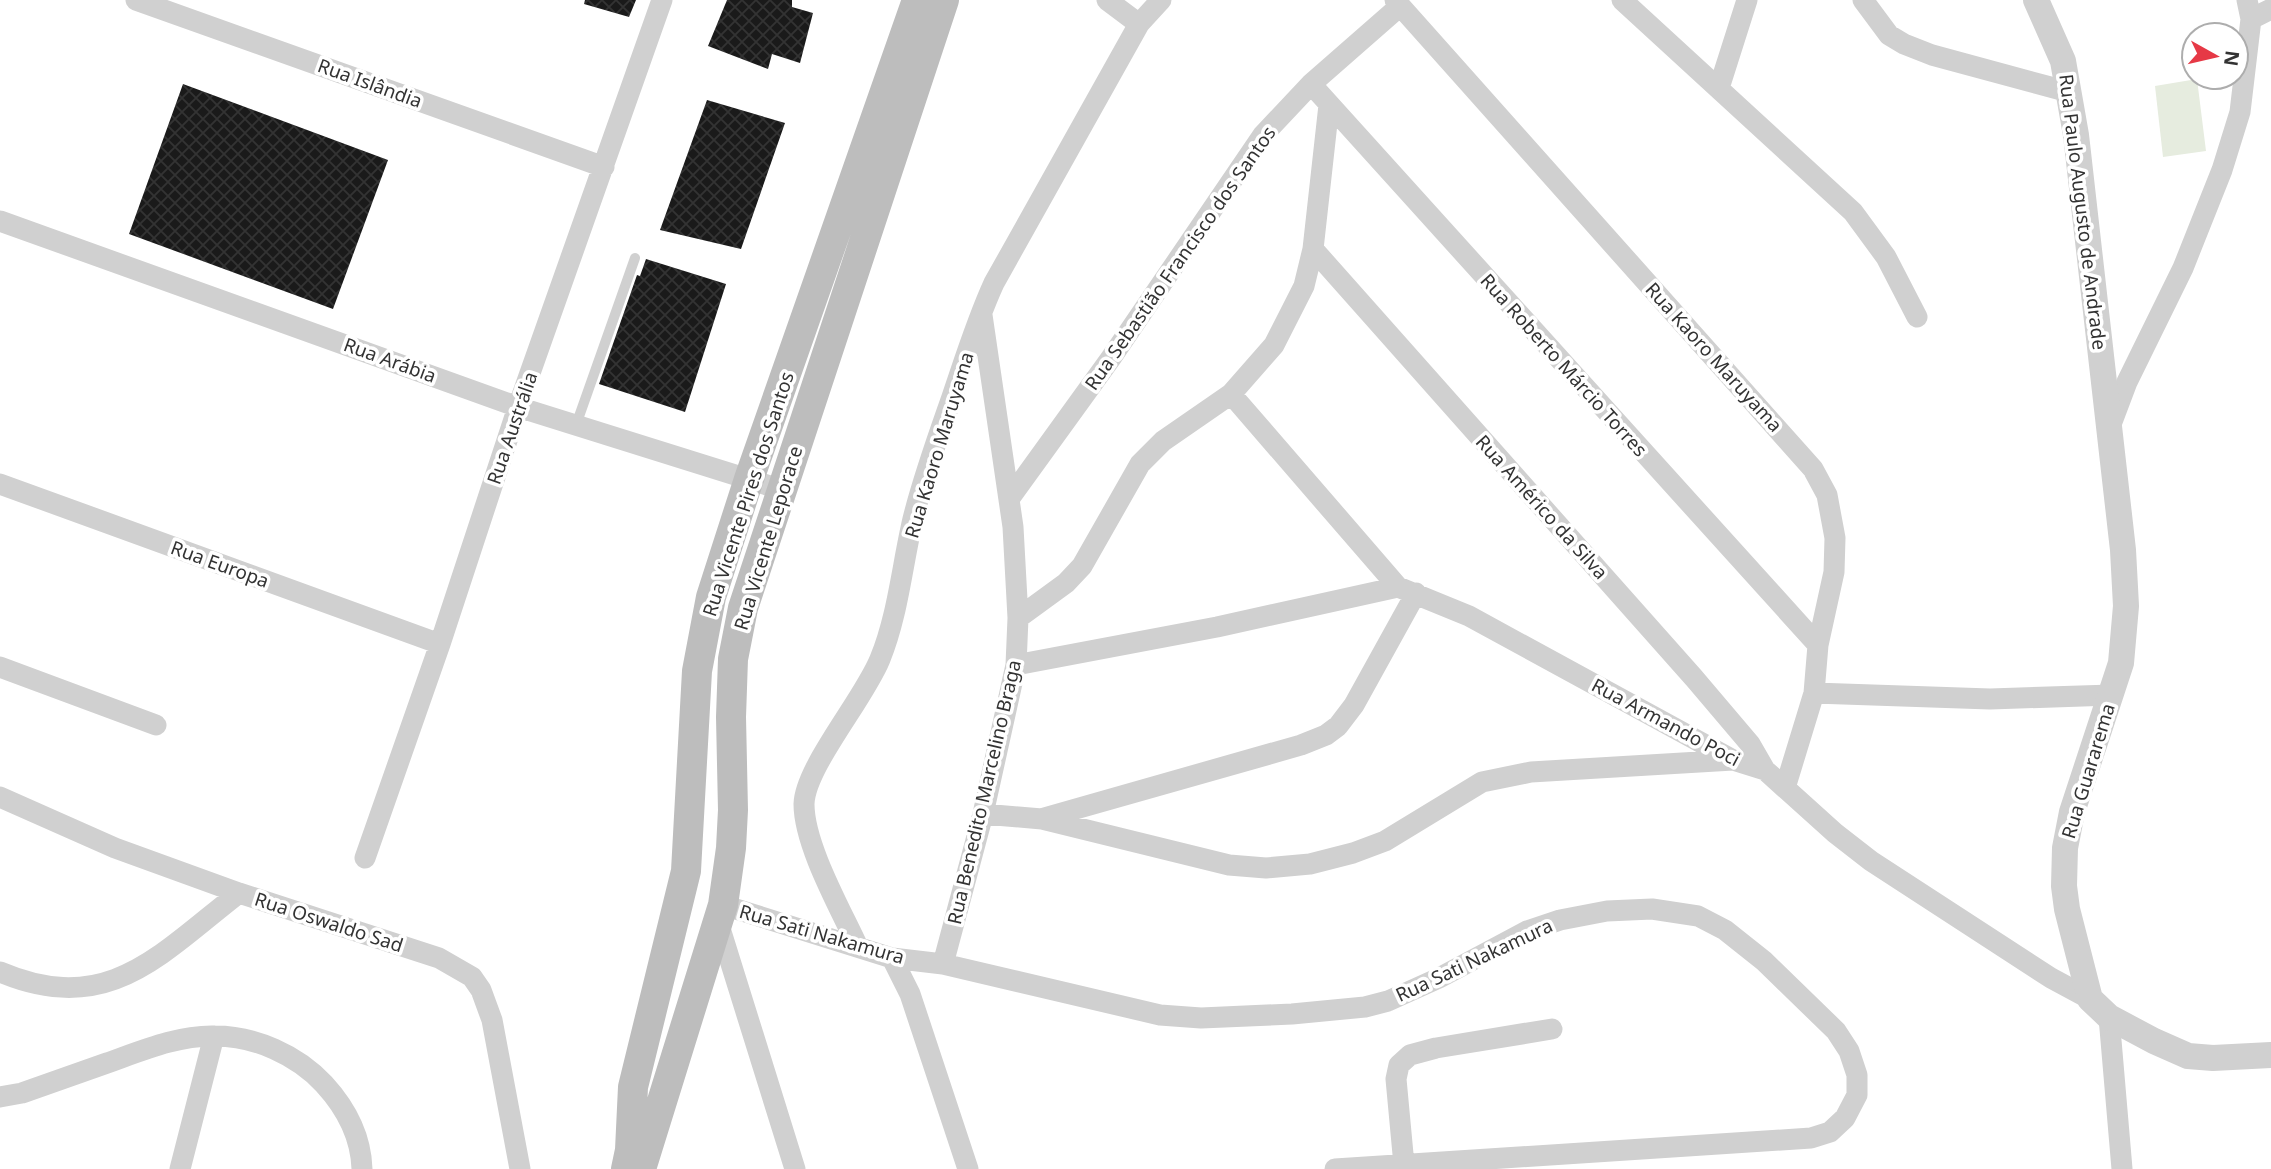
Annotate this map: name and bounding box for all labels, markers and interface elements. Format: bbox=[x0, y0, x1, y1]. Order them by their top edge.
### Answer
north arrow bbox=[2180, 21, 2250, 91]
text: N bbox=[2218, 49, 2246, 68]
street label: Rua Islândia bbox=[314, 52, 426, 114]
street label: Rua Paulo Augusto de Andrade bbox=[2053, 73, 2113, 351]
street label: Rua Sebastião Francisco dos Santos bbox=[1079, 121, 1281, 395]
street label: Rua Roberto Márcio Torres bbox=[1475, 268, 1653, 462]
street label: Rua Kaoro Maruyama bbox=[1640, 277, 1788, 437]
street label: Rua Arábia bbox=[340, 331, 440, 389]
street label: Rua Kaoro Maruyama bbox=[898, 349, 980, 541]
street label: Rua Austrália bbox=[481, 368, 543, 488]
street label: Rua Vicente Pires dos Santos bbox=[696, 368, 800, 620]
street label: Rua Américo da Silva bbox=[1470, 429, 1614, 585]
street label: Rua Vicente Leporace bbox=[728, 443, 808, 633]
street label: Rua Europa bbox=[167, 534, 273, 594]
street label: Rua Benedito Marcelino Braga bbox=[941, 657, 1027, 927]
street label: Rua Armando Poci bbox=[1587, 672, 1745, 772]
street label: Rua Guararema bbox=[2055, 700, 2121, 842]
street label: Rua Oswaldo Sad bbox=[252, 886, 406, 958]
street label: Rua Sati Nakamura bbox=[736, 898, 908, 970]
street label: Rua Sati Nakamura bbox=[1391, 912, 1557, 1008]

